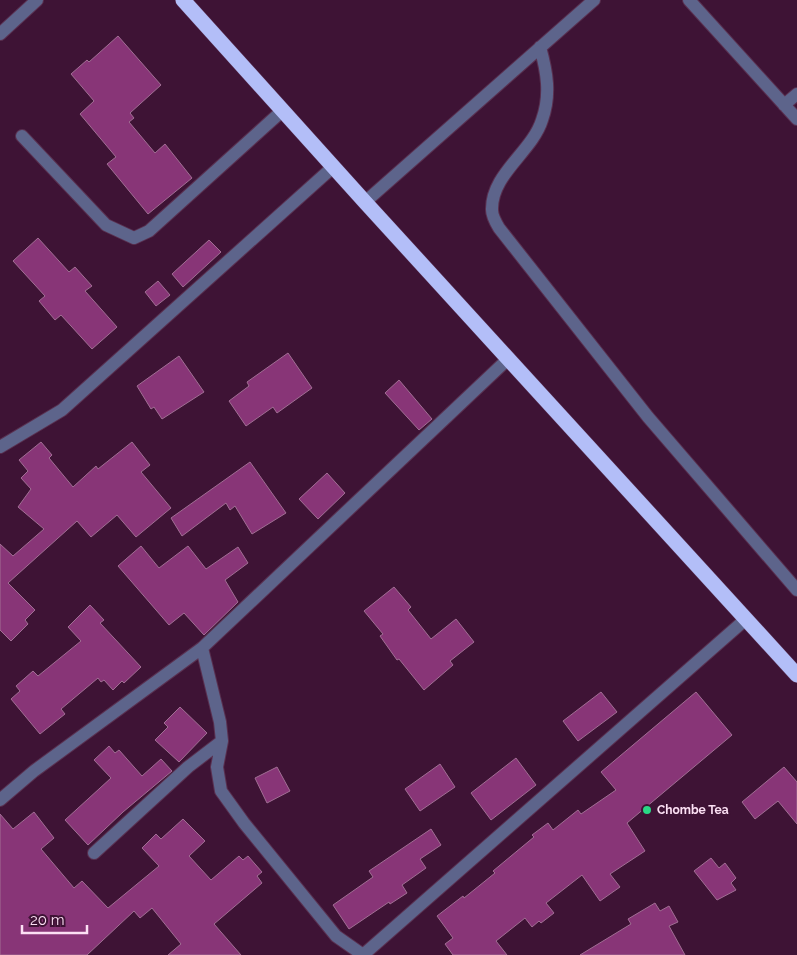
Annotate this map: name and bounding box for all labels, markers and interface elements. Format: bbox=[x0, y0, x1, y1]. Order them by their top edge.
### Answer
place label: Chombe Tea bbox=[657, 803, 729, 817]
marker: Chombe Tea bbox=[641, 804, 653, 816]
scale bar bbox=[22, 902, 88, 934]
text: 20 m bbox=[30, 911, 65, 929]

